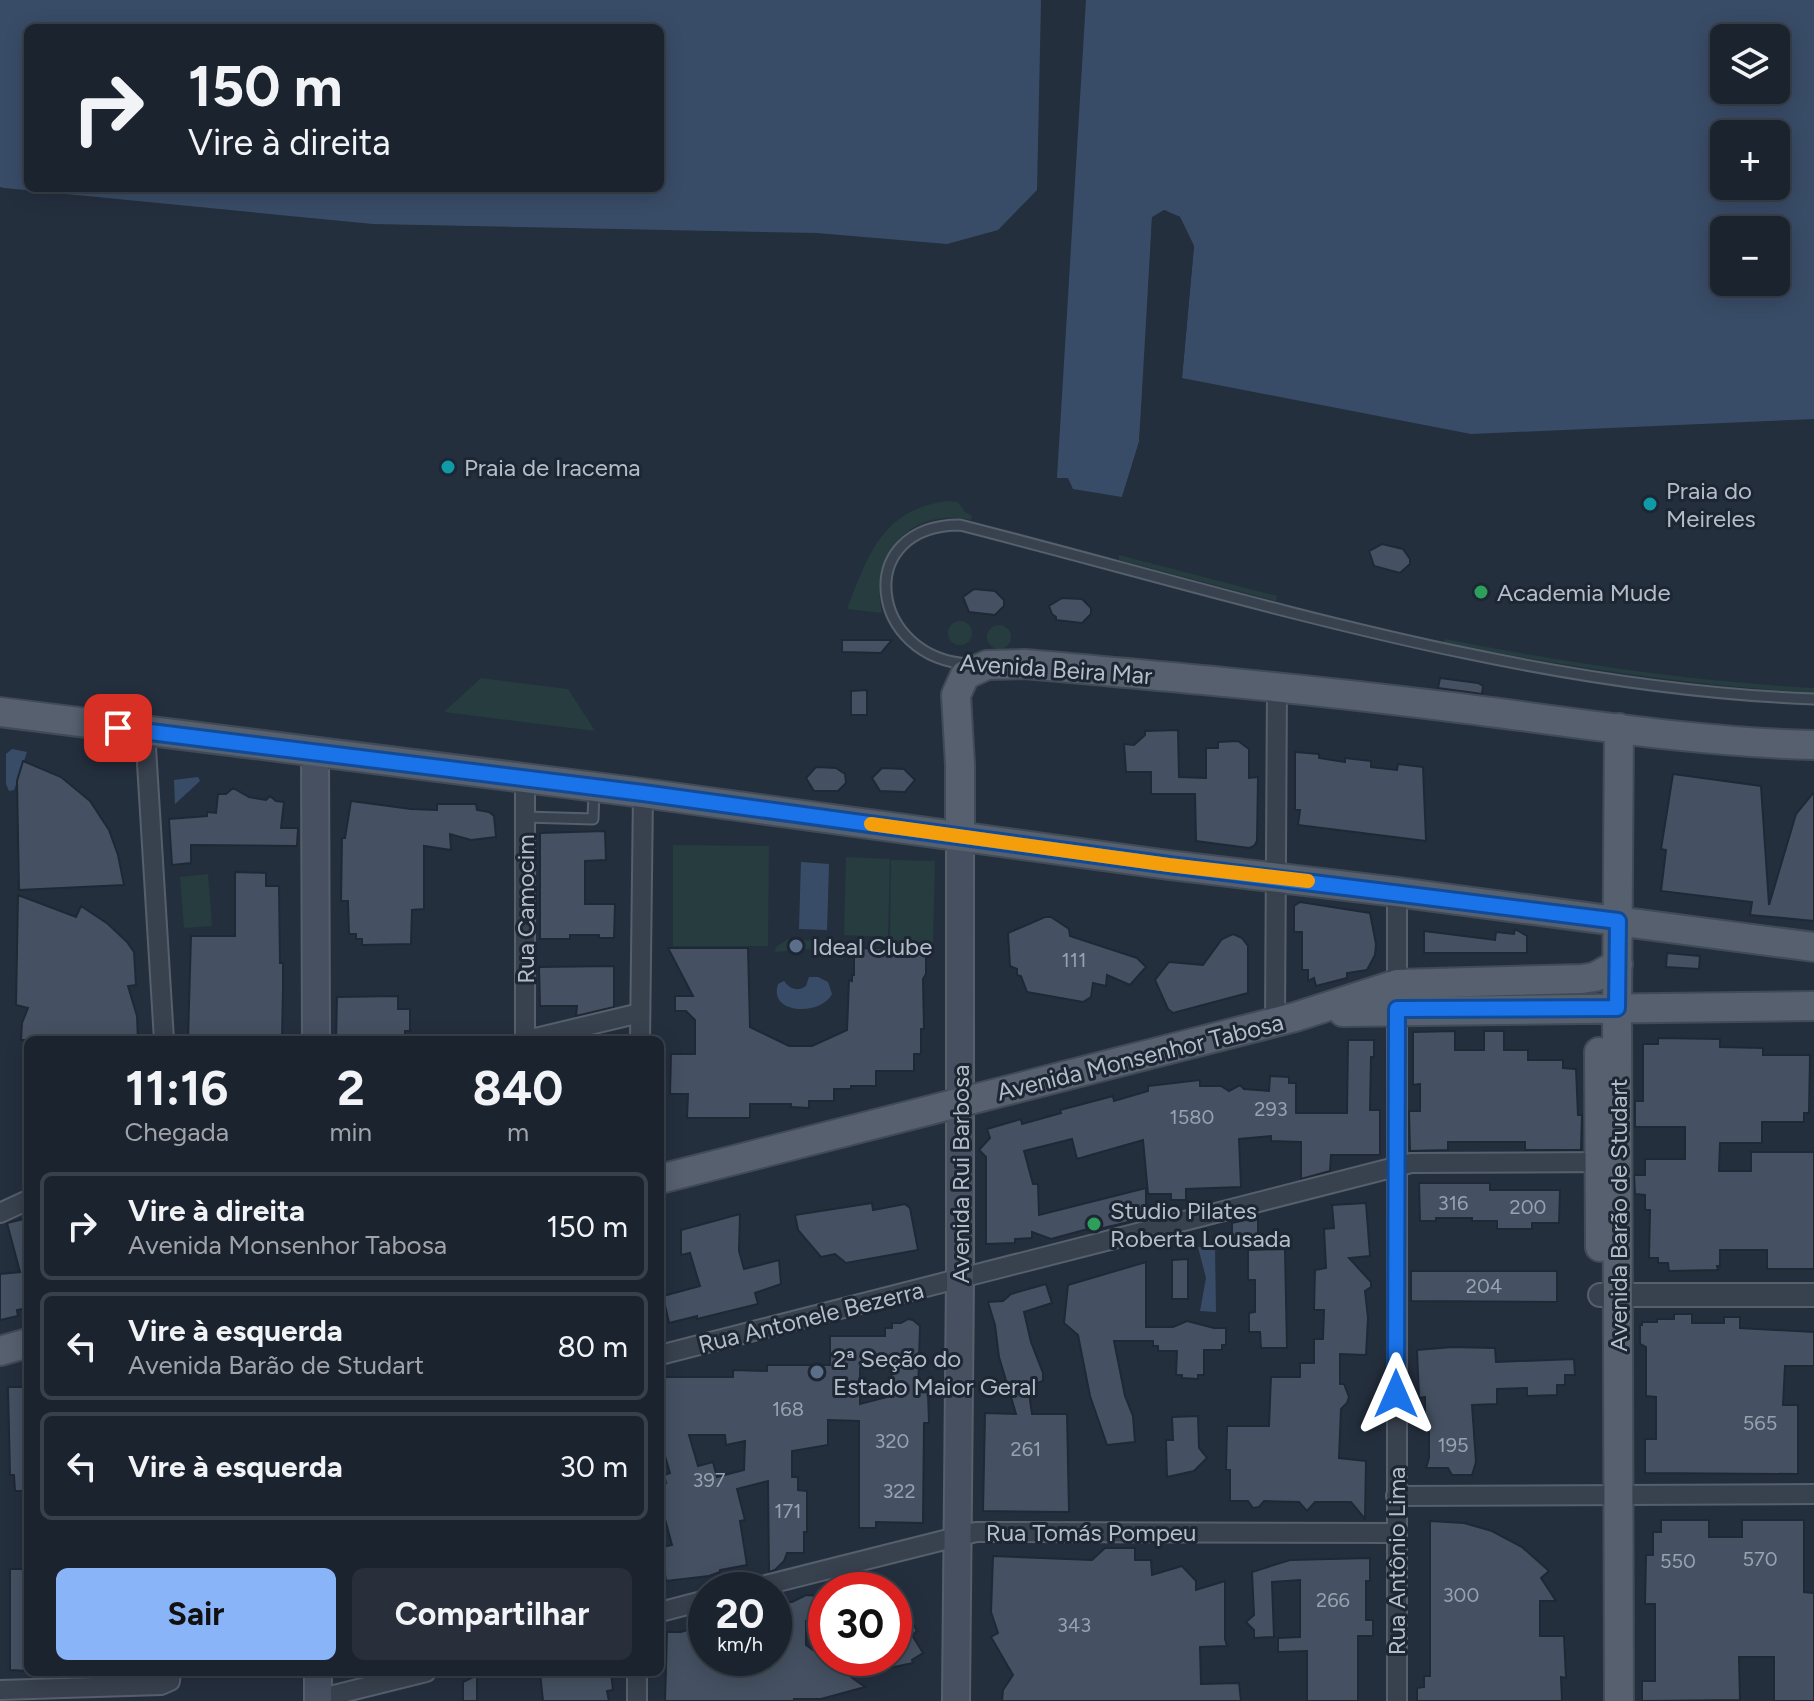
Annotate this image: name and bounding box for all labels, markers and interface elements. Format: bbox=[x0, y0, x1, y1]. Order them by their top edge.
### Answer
map controls bbox=[1710, 24, 1790, 296]
button: layers bbox=[1710, 24, 1790, 104]
text: 150 m bbox=[188, 53, 343, 120]
icon: right bbox=[56, 56, 160, 160]
button: + bbox=[1710, 120, 1790, 200]
text: Vire à direita bbox=[188, 121, 391, 164]
button: − bbox=[1710, 216, 1790, 296]
place label: Praia de Iracema bbox=[464, 453, 641, 482]
marker: Praia de Iracema bbox=[439, 458, 457, 476]
place label: Praia do Meireles bbox=[1666, 476, 1756, 533]
marker: Praia do Meireles bbox=[1641, 495, 1659, 513]
place label: Academia Mude bbox=[1497, 578, 1671, 607]
marker: Academia Mude bbox=[1472, 583, 1490, 601]
street label: Avenida Beira Mar bbox=[959, 648, 1153, 690]
pin bbox=[84, 694, 152, 762]
icon: arrive bbox=[96, 706, 140, 750]
street label: Rua Camocim bbox=[511, 834, 540, 984]
place label: Ideal Clube bbox=[812, 932, 932, 961]
marker: Ideal Clube bbox=[787, 937, 805, 955]
house number: 111 bbox=[1062, 948, 1086, 972]
street label: Avenida Monsenhor Tabosa bbox=[994, 1007, 1286, 1107]
text: 11:16 bbox=[125, 1059, 228, 1117]
text: 2 bbox=[337, 1059, 365, 1117]
text: 840 bbox=[473, 1059, 563, 1117]
street label: Avenida Rui Barbosa bbox=[946, 1065, 975, 1283]
street label: Avenida Barão de Studart bbox=[1604, 1078, 1633, 1352]
house number: 293 bbox=[1254, 1097, 1288, 1121]
house number: 1580 bbox=[1170, 1105, 1214, 1129]
text: Chegada bbox=[124, 1116, 229, 1148]
text: min bbox=[329, 1116, 372, 1148]
text: m bbox=[507, 1116, 529, 1148]
house number: 316 bbox=[1438, 1191, 1468, 1215]
text: Vire à direita bbox=[128, 1192, 305, 1229]
house number: 200 bbox=[1510, 1195, 1546, 1219]
place label: Studio Pilates Roberta Lousada bbox=[1110, 1196, 1291, 1253]
icon: right bbox=[60, 1204, 104, 1248]
text: 150 m bbox=[546, 1208, 628, 1245]
marker: Studio Pilates Roberta Lousada bbox=[1085, 1215, 1103, 1233]
text: Avenida Monsenhor Tabosa bbox=[128, 1229, 447, 1261]
house number: 204 bbox=[1466, 1274, 1502, 1298]
street label: Rua Antonele Bezerra bbox=[695, 1275, 927, 1359]
text: Vire à esquerda bbox=[128, 1312, 343, 1349]
icon: left bbox=[60, 1324, 104, 1368]
text: 80 m bbox=[557, 1328, 628, 1365]
place label: 2ª Seção do Estado Maior Geral bbox=[833, 1344, 1037, 1401]
text: Avenida Barão de Studart bbox=[128, 1349, 424, 1381]
position arrow bbox=[1354, 1352, 1438, 1436]
marker: 2ª Seção do Estado Maior Geral bbox=[808, 1363, 826, 1381]
house number: 168 bbox=[772, 1397, 804, 1421]
house number: 565 bbox=[1743, 1411, 1777, 1435]
house number: 320 bbox=[875, 1429, 909, 1453]
house number: 195 bbox=[1437, 1433, 1469, 1457]
house number: 261 bbox=[1011, 1437, 1041, 1461]
icon: left bbox=[60, 1444, 104, 1488]
text: Vire à esquerda bbox=[128, 1448, 343, 1485]
text: 30 m bbox=[560, 1448, 628, 1485]
street label: Rua Antônio Lima bbox=[1382, 1467, 1411, 1655]
house number: 397 bbox=[693, 1468, 726, 1492]
house number: 322 bbox=[882, 1479, 916, 1503]
house number: 171 bbox=[774, 1499, 802, 1523]
street label: Rua Tomás Pompeu bbox=[986, 1518, 1196, 1547]
house number: 570 bbox=[1742, 1547, 1778, 1571]
house number: 550 bbox=[1660, 1549, 1696, 1573]
button: Sair bbox=[56, 1568, 336, 1660]
button: Compartilhar bbox=[352, 1568, 632, 1660]
speed limit sign: 30 bbox=[808, 1572, 912, 1676]
house number: 300 bbox=[1443, 1583, 1479, 1607]
house number: 266 bbox=[1316, 1588, 1350, 1612]
text: 20 bbox=[715, 1590, 765, 1638]
house number: 343 bbox=[1057, 1613, 1091, 1637]
text: km/h bbox=[717, 1632, 763, 1656]

